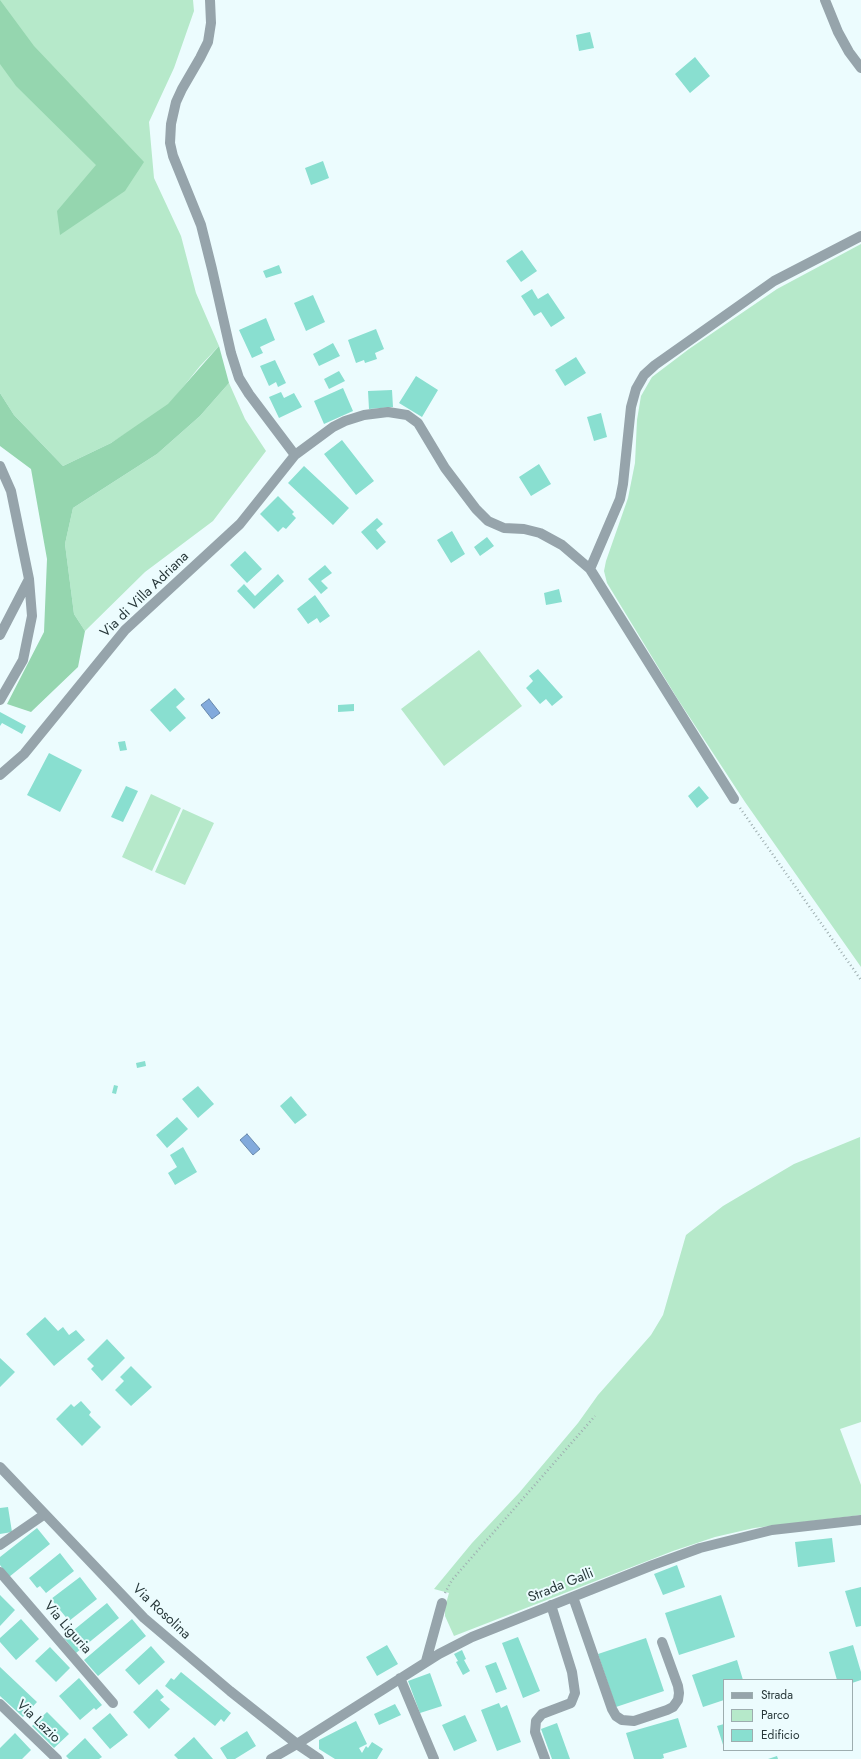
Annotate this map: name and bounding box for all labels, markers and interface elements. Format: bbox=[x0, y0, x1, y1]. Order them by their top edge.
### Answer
street label: Via di Villa Adriana bbox=[97, 549, 193, 641]
street label: Strada Galli bbox=[526, 1565, 596, 1607]
street label: Via Rosolina bbox=[128, 1581, 194, 1643]
street label: Via Liguria bbox=[40, 1598, 94, 1658]
legend bbox=[723, 1679, 853, 1751]
text: Strada bbox=[761, 1686, 793, 1704]
street label: Via Lazio bbox=[13, 1697, 63, 1747]
text: Parco bbox=[761, 1706, 789, 1724]
text: Edificio bbox=[761, 1726, 800, 1744]

